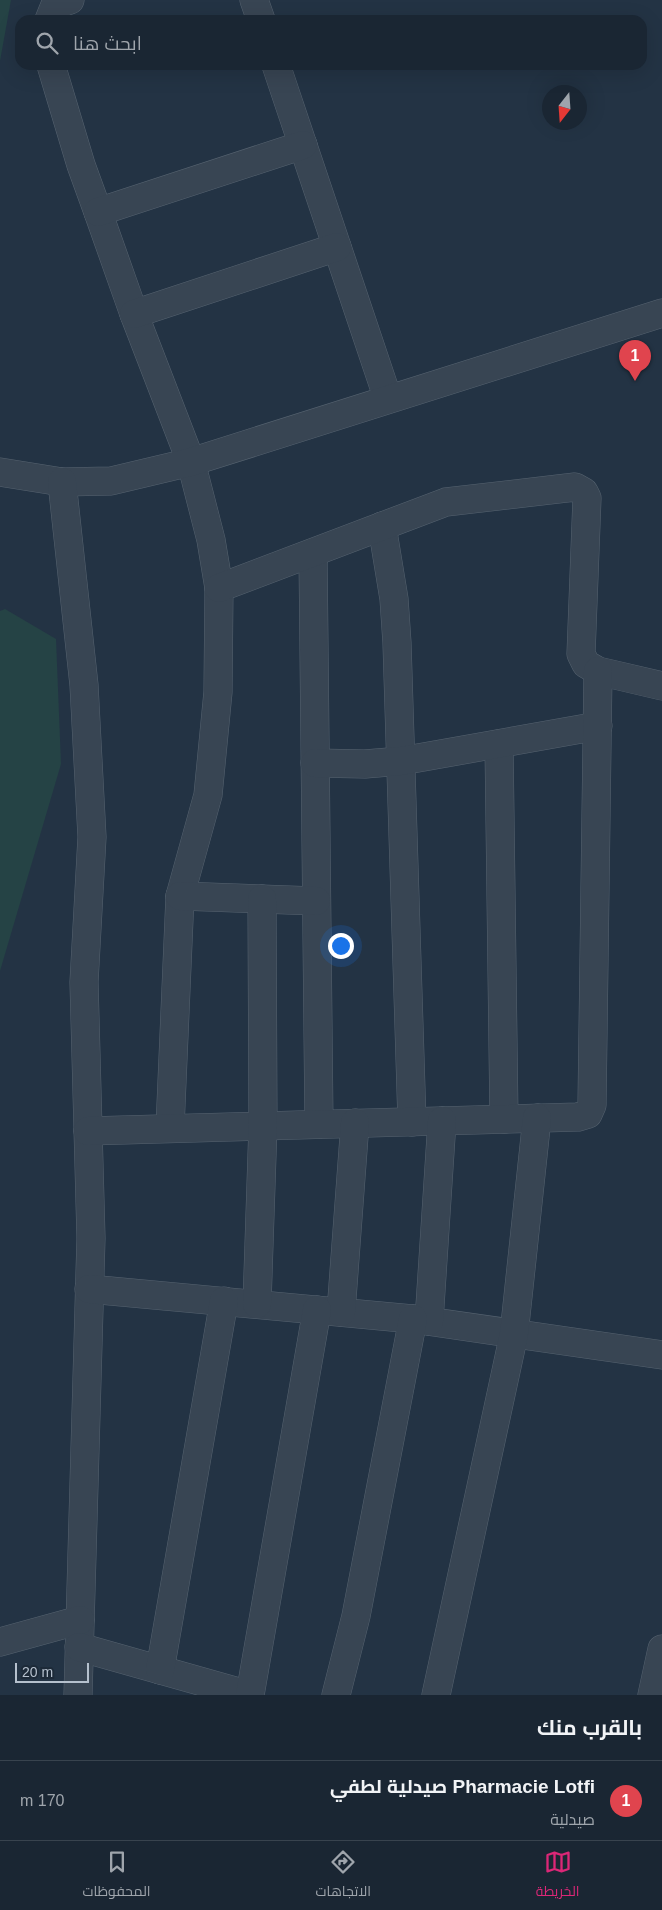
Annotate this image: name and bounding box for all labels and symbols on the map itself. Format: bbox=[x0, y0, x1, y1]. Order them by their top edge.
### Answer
north arrow bbox=[542, 85, 587, 130]
pin: 1 bbox=[619, 340, 651, 381]
your location bbox=[328, 933, 354, 959]
scale bar bbox=[15, 1660, 89, 1683]

